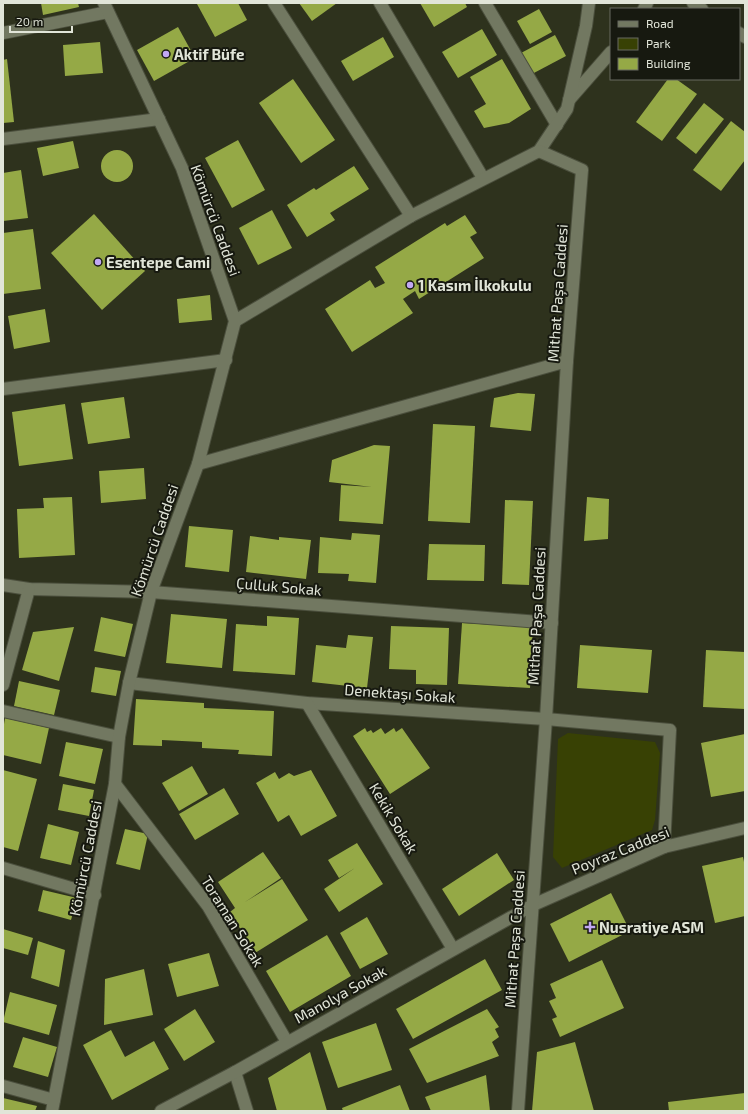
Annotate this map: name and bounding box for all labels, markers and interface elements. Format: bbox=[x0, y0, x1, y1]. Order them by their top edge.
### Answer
scale bar bbox=[10, 8, 72, 34]
legend bbox=[610, 8, 740, 80]
text: 20 m bbox=[16, 14, 43, 28]
text: Road bbox=[646, 16, 674, 30]
text: Park bbox=[646, 36, 671, 50]
place label: Aktif Büfe bbox=[174, 45, 244, 63]
marker: Aktif Büfe bbox=[161, 49, 171, 59]
text: Building bbox=[646, 56, 691, 70]
street label: Kömürcü Caddesi bbox=[187, 162, 245, 278]
street label: Mithat Paşa Caddesi bbox=[543, 223, 572, 363]
place label: Esentepe Cami bbox=[106, 253, 210, 271]
marker: Esentepe Cami bbox=[93, 257, 103, 267]
place label: 1 Kasım İlkokulu bbox=[418, 276, 532, 294]
marker: 1 Kasım İlkokulu bbox=[405, 280, 415, 290]
street label: Kömürcü Caddesi bbox=[126, 482, 182, 598]
street label: Mithat Paşa Caddesi bbox=[523, 547, 550, 686]
street label: Çulluk Sokak bbox=[235, 573, 323, 600]
street label: Denektaşı Sokak bbox=[344, 680, 457, 707]
street label: Kekik Sokak bbox=[366, 779, 422, 857]
street label: Kömürcü Caddesi bbox=[65, 799, 105, 917]
street label: Poyraz Caddesi bbox=[569, 822, 671, 878]
street label: Mithat Paşa Caddesi bbox=[500, 869, 529, 1009]
street label: Toraman Sokak bbox=[198, 872, 268, 970]
place label: Nusratiye ASM bbox=[599, 918, 704, 937]
marker: Nusratiye ASM bbox=[584, 921, 596, 933]
street label: Manolya Sokak bbox=[291, 961, 390, 1027]

